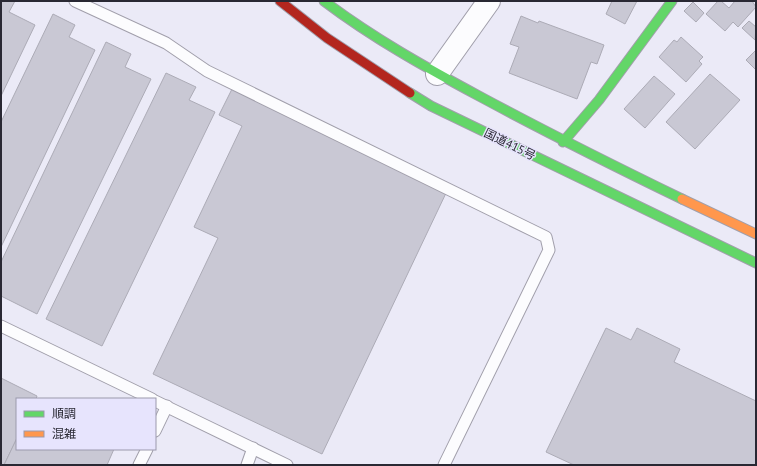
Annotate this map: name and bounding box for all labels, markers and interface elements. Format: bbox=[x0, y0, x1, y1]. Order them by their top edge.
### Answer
street label: 国道415号 bbox=[482, 125, 538, 163]
legend bbox=[16, 398, 156, 450]
text: 順調 bbox=[52, 406, 76, 421]
text: 混雑 bbox=[52, 426, 76, 441]

